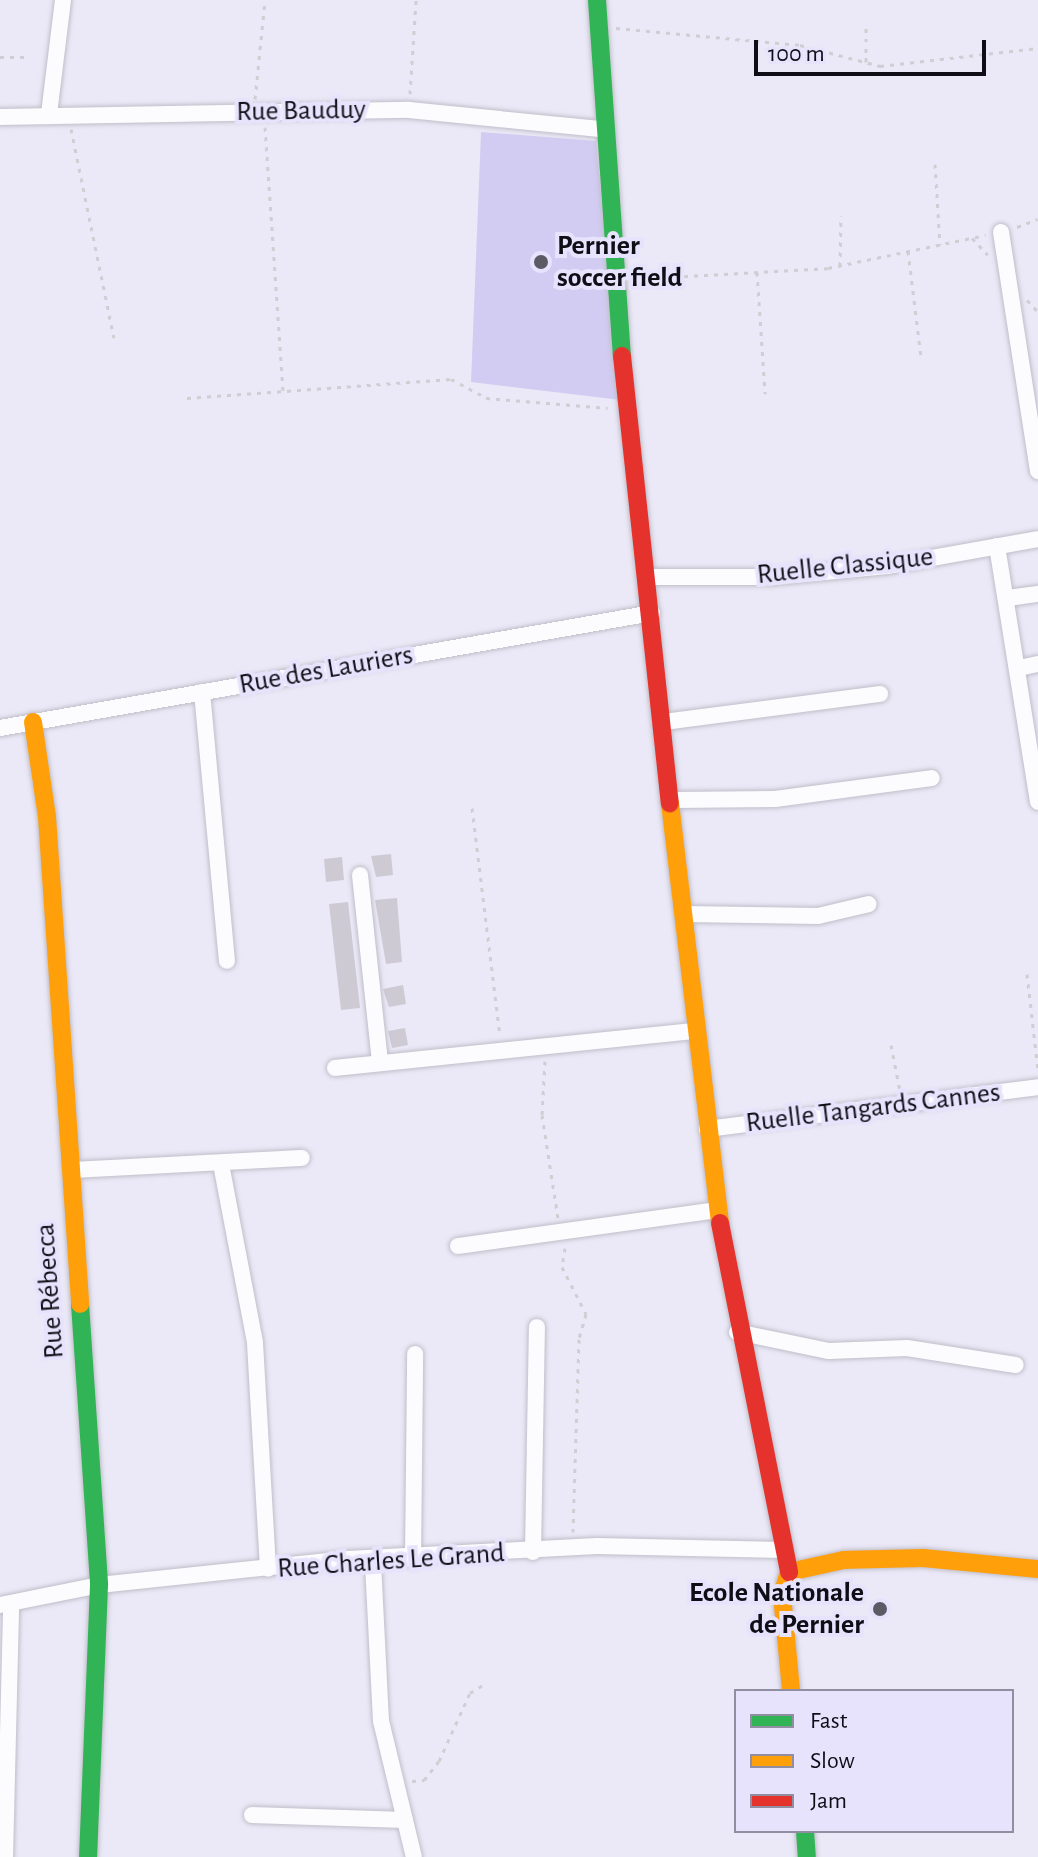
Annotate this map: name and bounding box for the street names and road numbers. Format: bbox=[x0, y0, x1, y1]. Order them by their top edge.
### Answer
street label: Rue Bauduy bbox=[236, 93, 366, 129]
street label: Ruelle Classique bbox=[755, 540, 935, 592]
street label: Rue des Lauriers bbox=[236, 638, 416, 702]
street label: Ruelle Tangards Cannes bbox=[744, 1076, 1002, 1140]
street label: Rue Rébecca bbox=[29, 1222, 71, 1360]
street label: Rue Charles Le Grand bbox=[276, 1536, 506, 1586]

